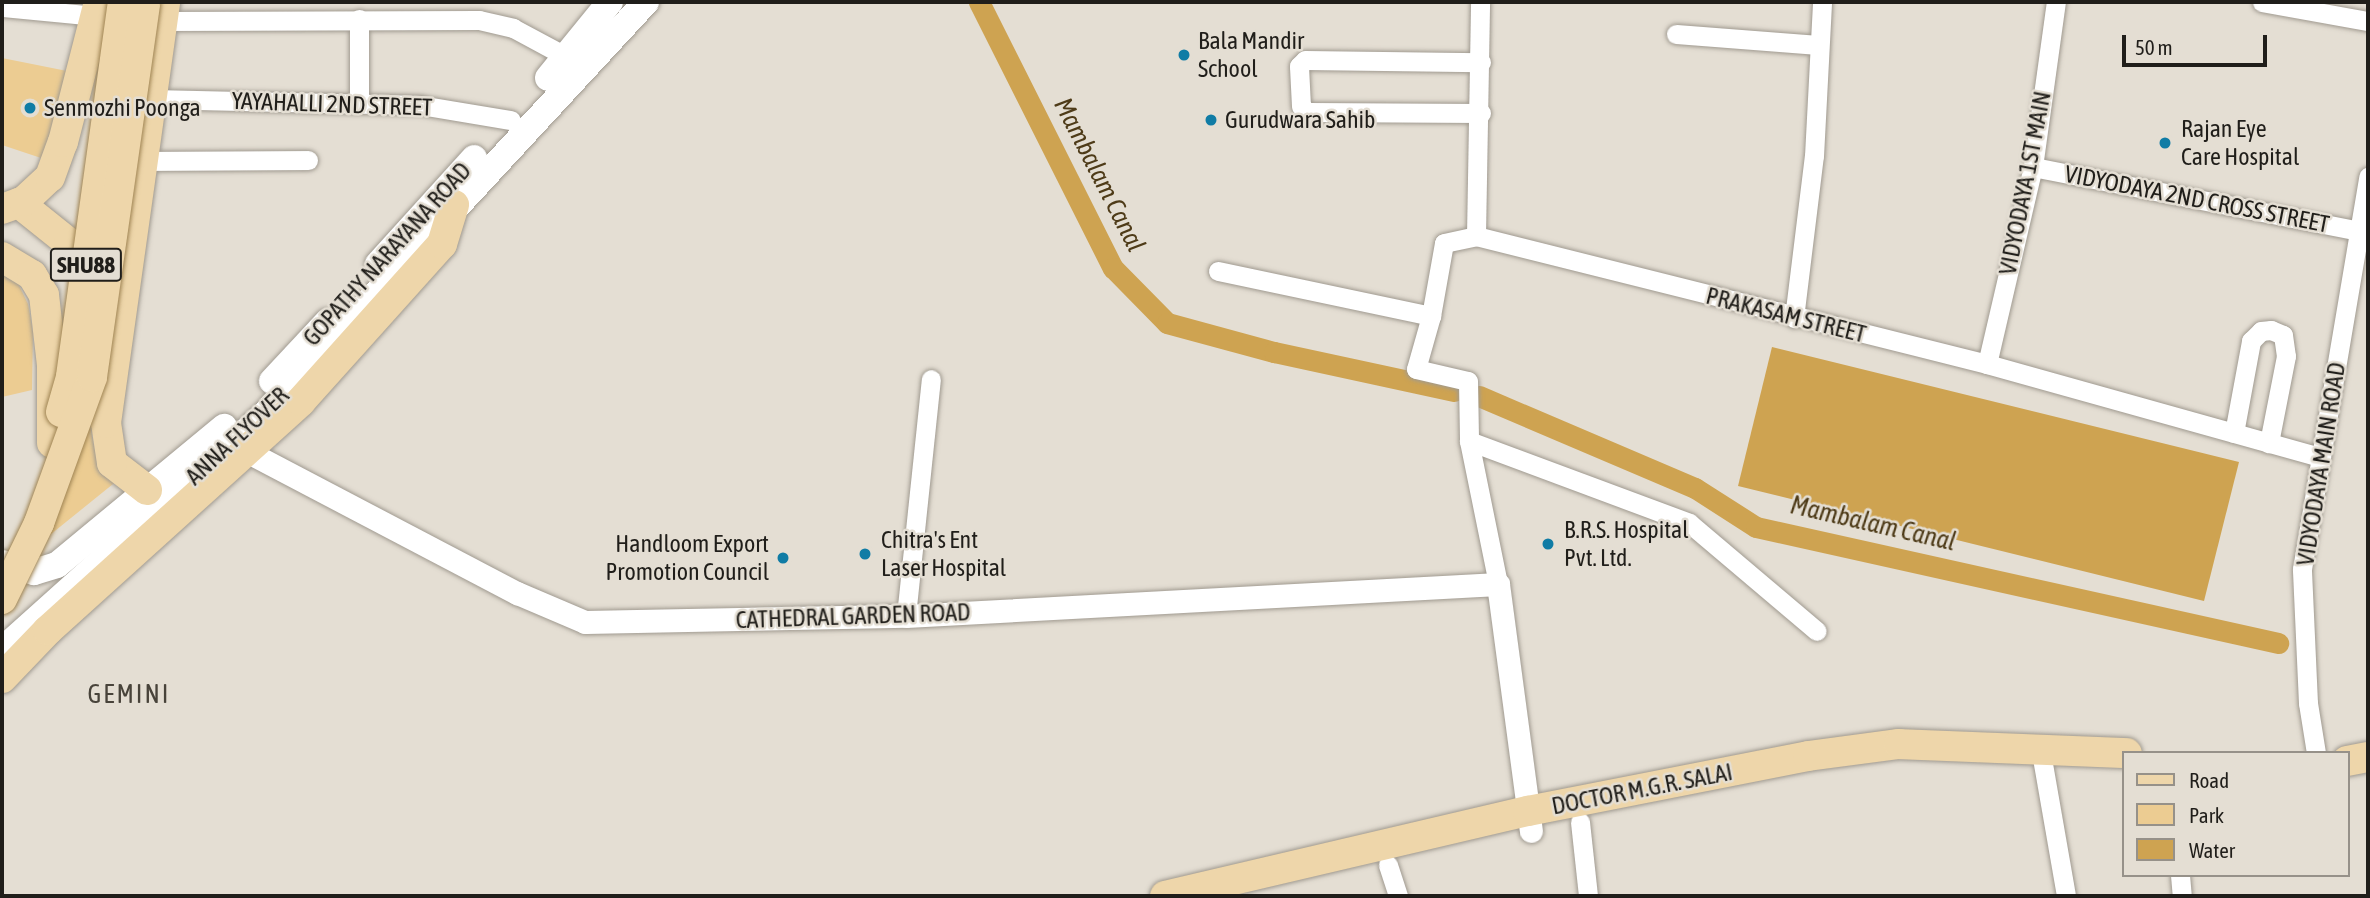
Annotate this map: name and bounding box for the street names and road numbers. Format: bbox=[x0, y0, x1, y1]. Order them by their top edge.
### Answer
street label: YAYAHALLI 2ND STREET bbox=[231, 86, 433, 122]
street label: VIDYODAYA 1ST MAIN bbox=[1993, 89, 2057, 277]
street label: GOPATHY NARAYANA ROAD bbox=[297, 156, 477, 352]
street label: VIDYODAYA 2ND CROSS STREET bbox=[2062, 159, 2332, 239]
road number: SHU88 bbox=[49, 246, 123, 284]
street label: PRAKASAM STREET bbox=[1703, 281, 1869, 349]
street label: VIDYODAYA MAIN ROAD bbox=[2291, 360, 2351, 568]
street label: ANNA FLYOVER bbox=[180, 381, 294, 491]
street label: CATHEDRAL GARDEN ROAD bbox=[735, 598, 971, 634]
street label: DOCTOR M.G.R. SALAI bbox=[1549, 757, 1735, 821]

